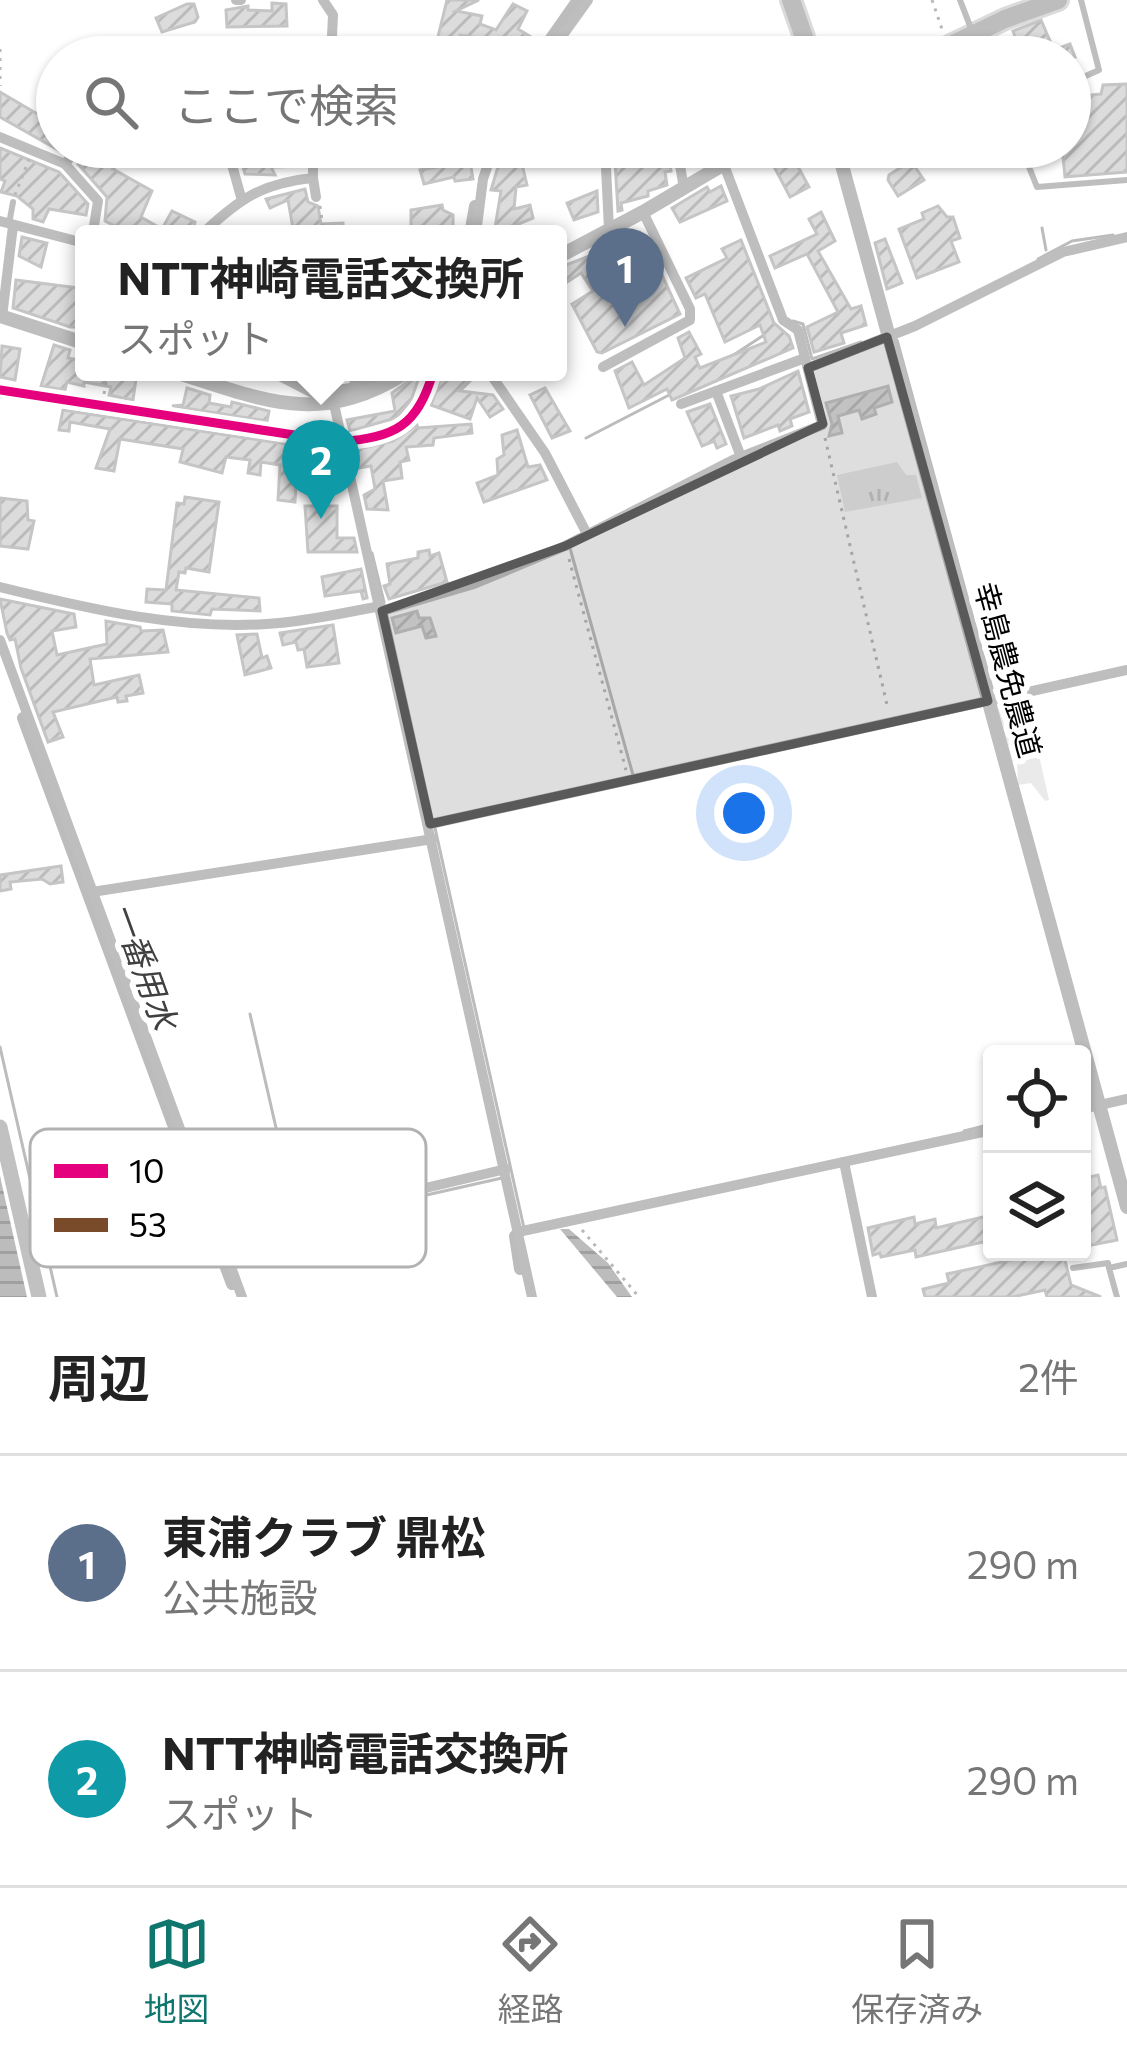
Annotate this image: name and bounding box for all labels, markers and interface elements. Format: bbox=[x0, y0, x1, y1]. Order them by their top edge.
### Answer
search box bbox=[36, 36, 1091, 168]
icon: search bbox=[78, 69, 144, 135]
text: ここで検索 bbox=[174, 76, 399, 131]
popup bbox=[75, 225, 567, 381]
pin: 1 bbox=[586, 228, 664, 327]
text: NTT神崎電話交換所 bbox=[118, 249, 524, 304]
text: スポット bbox=[118, 313, 274, 361]
pin: 2 bbox=[282, 420, 360, 519]
street label: 幸島農免農道 bbox=[968, 578, 1051, 761]
your location bbox=[714, 783, 774, 843]
water label: 一番用水 bbox=[104, 896, 188, 1037]
map controls bbox=[983, 1045, 1091, 1261]
button: locate bbox=[983, 1045, 1091, 1153]
legend bbox=[30, 1129, 426, 1267]
text: 10 bbox=[129, 1149, 165, 1190]
button: layers bbox=[983, 1153, 1091, 1261]
text: 53 bbox=[129, 1203, 167, 1244]
text: 周辺 bbox=[48, 1345, 150, 1408]
text: 2件 bbox=[1018, 1352, 1079, 1400]
text: 東浦クラブ 鼎松 bbox=[162, 1508, 486, 1563]
text: 1 bbox=[78, 1539, 96, 1587]
text: 290 m bbox=[967, 1539, 1079, 1587]
text: 公共施設 bbox=[162, 1572, 318, 1620]
text: NTT神崎電話交換所 bbox=[162, 1724, 569, 1779]
text: 2 bbox=[76, 1755, 98, 1803]
text: 290 m bbox=[967, 1755, 1079, 1803]
text: スポット bbox=[162, 1788, 318, 1836]
tab: 地図 bbox=[144, 1911, 210, 2031]
tab: 経路 bbox=[497, 1911, 563, 2031]
tab: 保存済み bbox=[851, 1911, 983, 2031]

